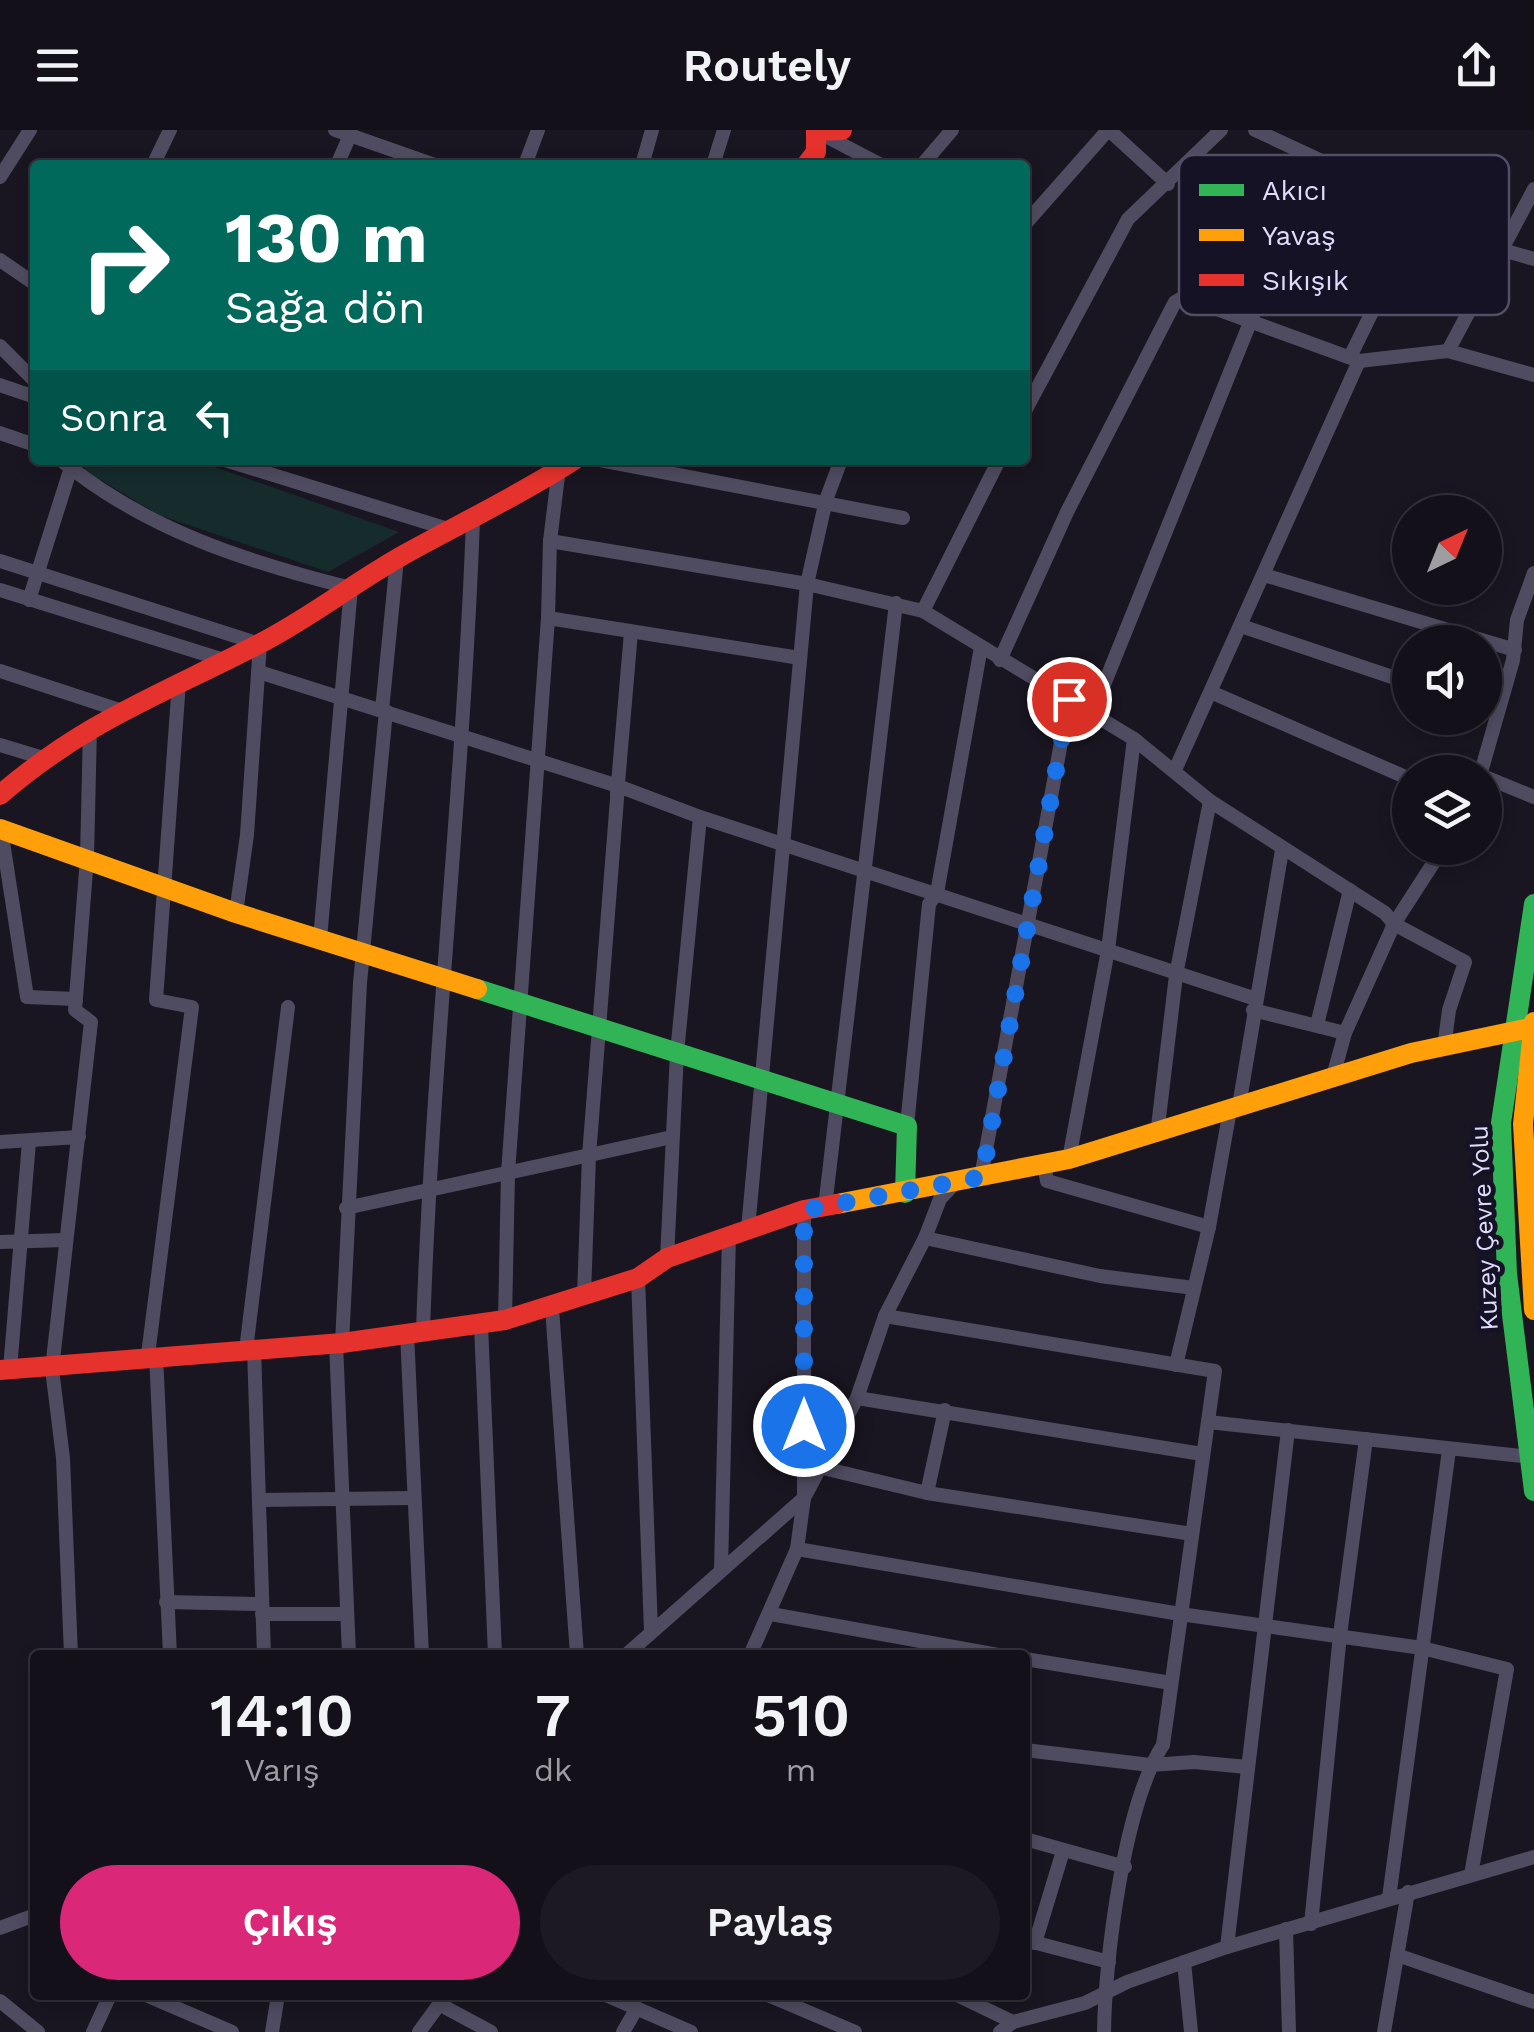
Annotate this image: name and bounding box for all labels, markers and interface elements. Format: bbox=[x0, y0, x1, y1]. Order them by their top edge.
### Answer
icon: menu bbox=[30, 38, 85, 93]
icon: share bbox=[1449, 38, 1504, 93]
text: Routely bbox=[683, 39, 851, 92]
legend bbox=[1179, 155, 1509, 315]
text: Akıcı bbox=[1262, 174, 1327, 207]
text: 130 m bbox=[225, 197, 428, 279]
icon: right bbox=[60, 200, 190, 330]
text: Yavaş bbox=[1262, 219, 1336, 252]
text: Sıkışık bbox=[1262, 264, 1349, 297]
text: Sağa dön bbox=[225, 281, 426, 334]
icon: left bbox=[187, 390, 242, 445]
text: Sonra bbox=[60, 396, 167, 440]
north arrow bbox=[1392, 495, 1502, 605]
map controls bbox=[1392, 495, 1502, 865]
button: sound bbox=[1392, 625, 1502, 735]
pin bbox=[1027, 657, 1112, 742]
icon: arrive bbox=[1042, 672, 1097, 727]
button: layers bbox=[1392, 755, 1502, 865]
street label: Kuzey Çevre Yolu bbox=[1464, 1125, 1504, 1331]
position arrow bbox=[752, 1374, 856, 1478]
text: 14:10 bbox=[210, 1680, 354, 1751]
text: 7 bbox=[535, 1680, 571, 1751]
text: 510 bbox=[752, 1680, 850, 1751]
text: Varış bbox=[244, 1751, 320, 1789]
text: dk bbox=[534, 1751, 572, 1789]
text: m bbox=[786, 1751, 816, 1789]
button: Çıkış bbox=[60, 1865, 520, 1980]
button: Paylaş bbox=[540, 1865, 1000, 1980]

